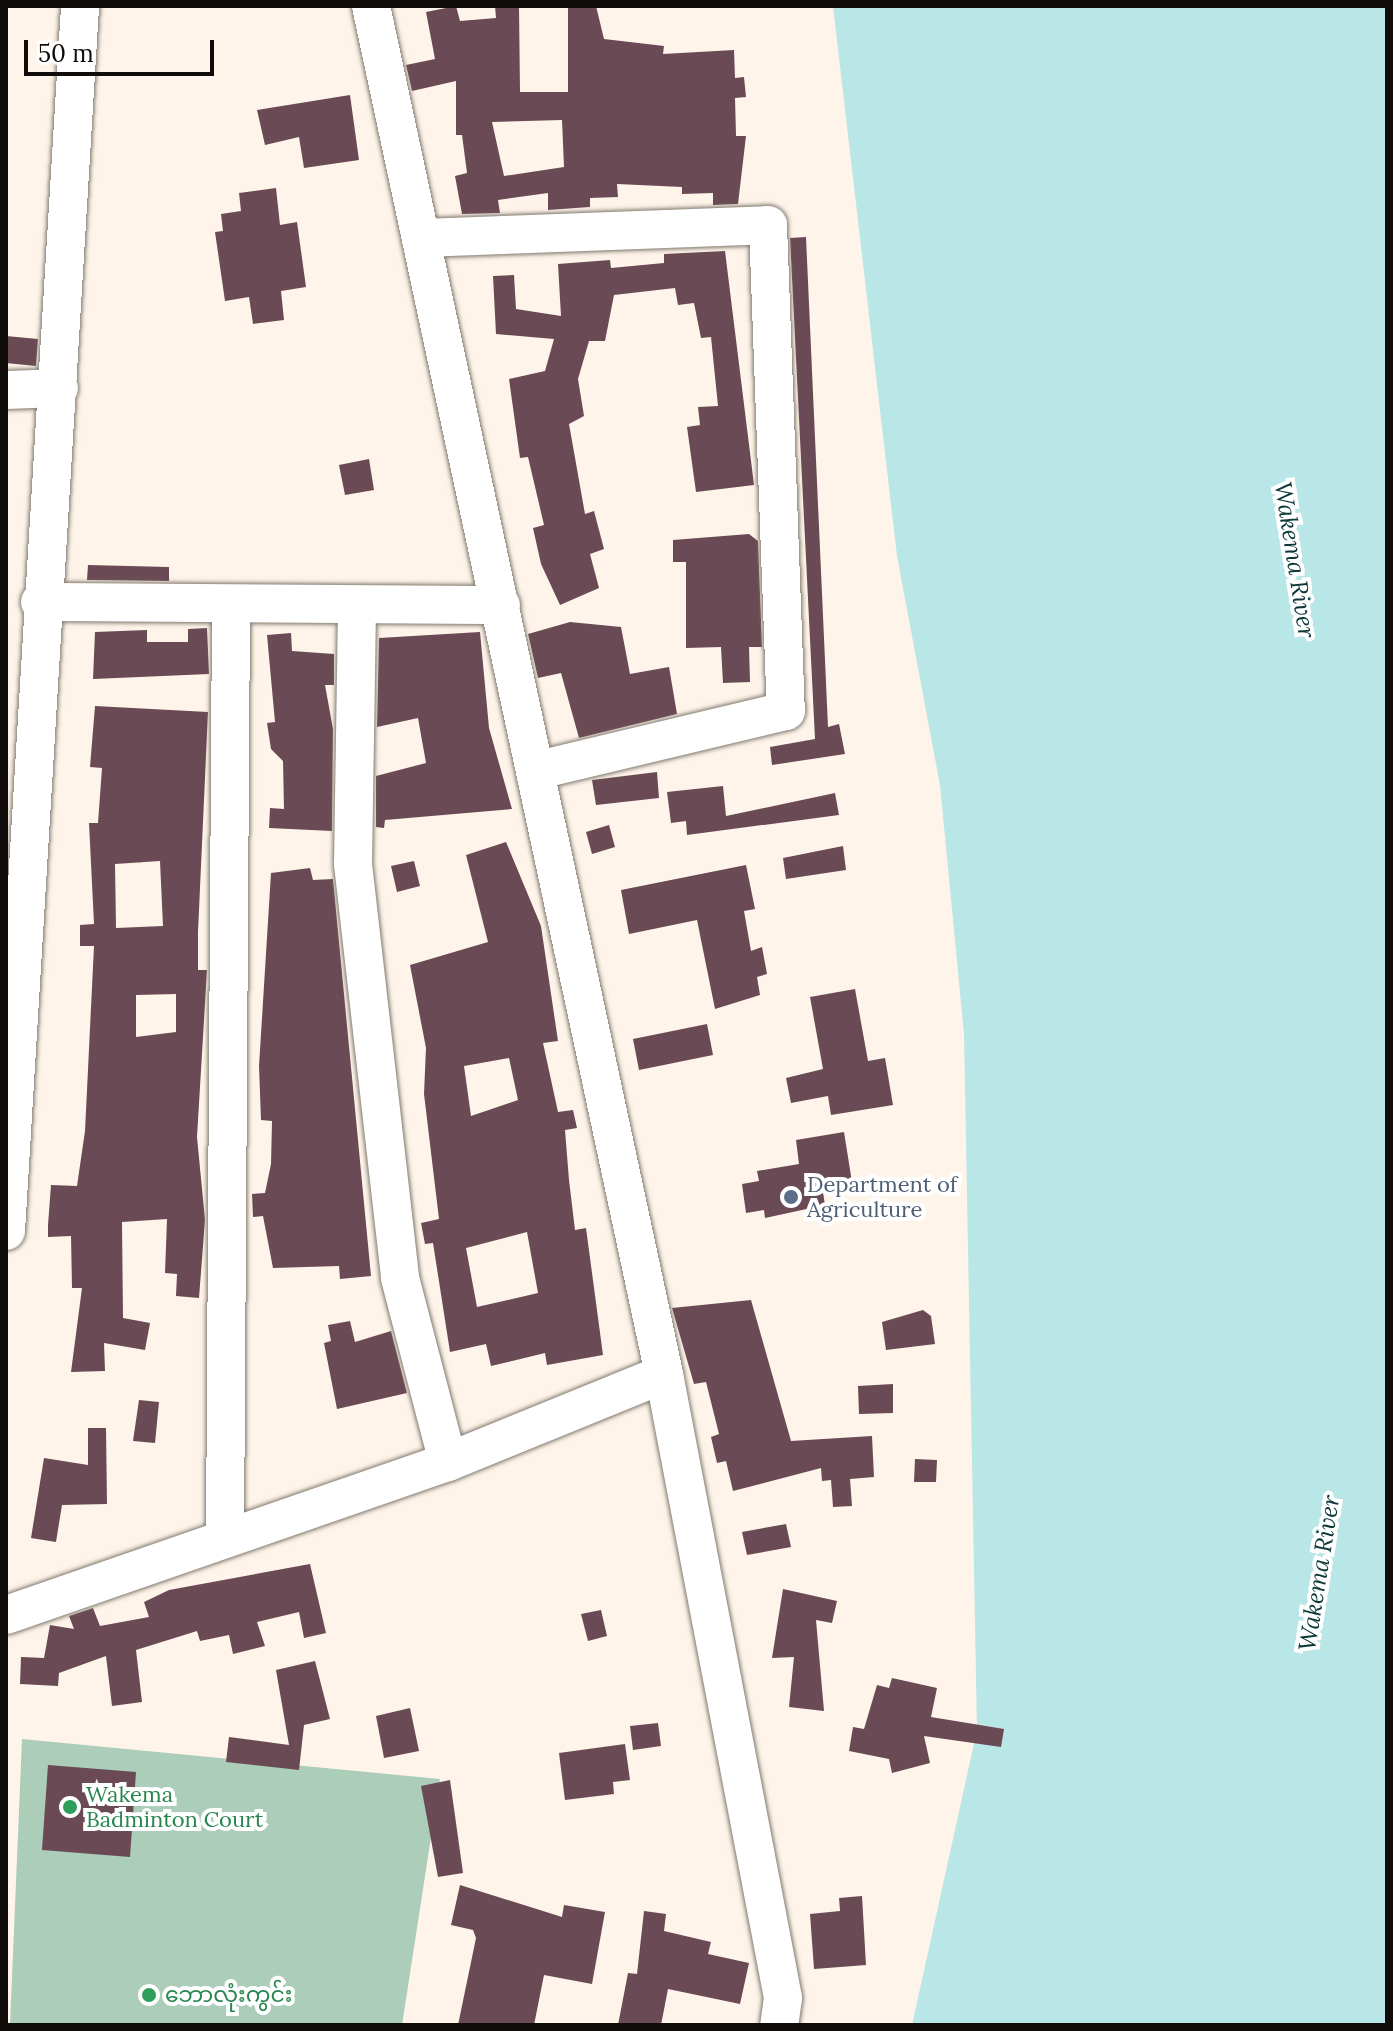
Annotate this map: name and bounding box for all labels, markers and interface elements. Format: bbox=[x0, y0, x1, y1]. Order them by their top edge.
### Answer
scale bar bbox=[28, 24, 218, 74]
text: 50 m bbox=[38, 38, 94, 69]
water label: Wakema River bbox=[1268, 480, 1322, 640]
place label: Department of Agriculture bbox=[807, 1171, 957, 1222]
marker: Department of Agriculture bbox=[782, 1188, 800, 1206]
water label: Wakema River bbox=[1292, 1493, 1346, 1653]
place label: Wakema Badminton Court bbox=[86, 1781, 263, 1832]
marker: Wakema Badminton Court bbox=[61, 1798, 79, 1816]
place label: ဘောလုံးကွင်း bbox=[165, 1982, 292, 2008]
marker: ဘောလုံးကွင်း bbox=[140, 1986, 158, 2004]

